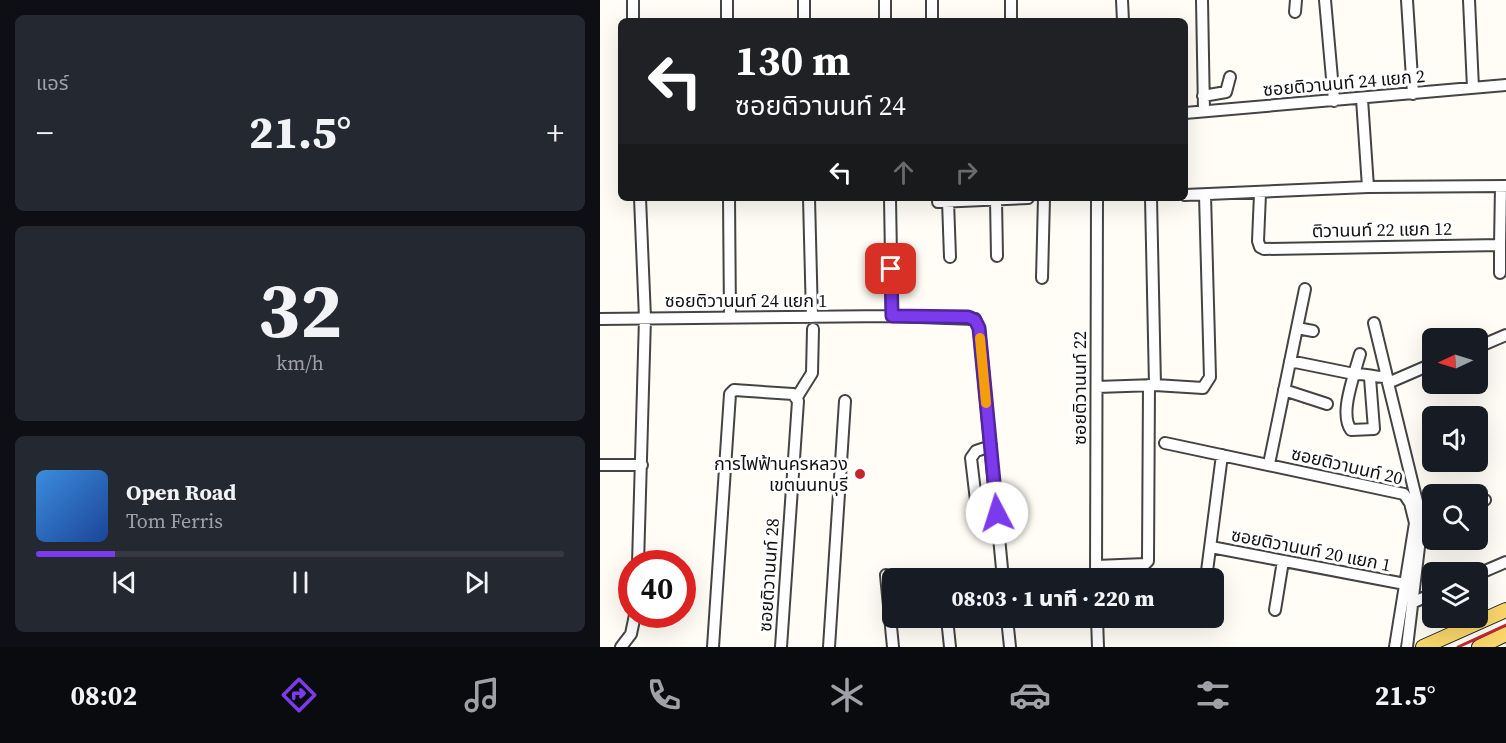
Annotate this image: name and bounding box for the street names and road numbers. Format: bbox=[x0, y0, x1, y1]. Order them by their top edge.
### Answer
street label: ซอยติวานนท์ 24 แยก 2 bbox=[1262, 63, 1426, 102]
street label: ติวานนท์ 22 แยก 12 bbox=[1312, 216, 1452, 243]
street label: ซอยติวานนท์ 24 แยก 1 bbox=[665, 288, 827, 313]
street label: ซอยติวานนท์ 22 bbox=[1067, 331, 1092, 445]
street label: ซอยติวานนท์ 20 bbox=[1289, 441, 1405, 491]
street label: ซอยติวานนท์ 28 bbox=[752, 517, 785, 633]
street label: ซอยติวานนท์ 20 แยก 1 bbox=[1229, 522, 1393, 577]

